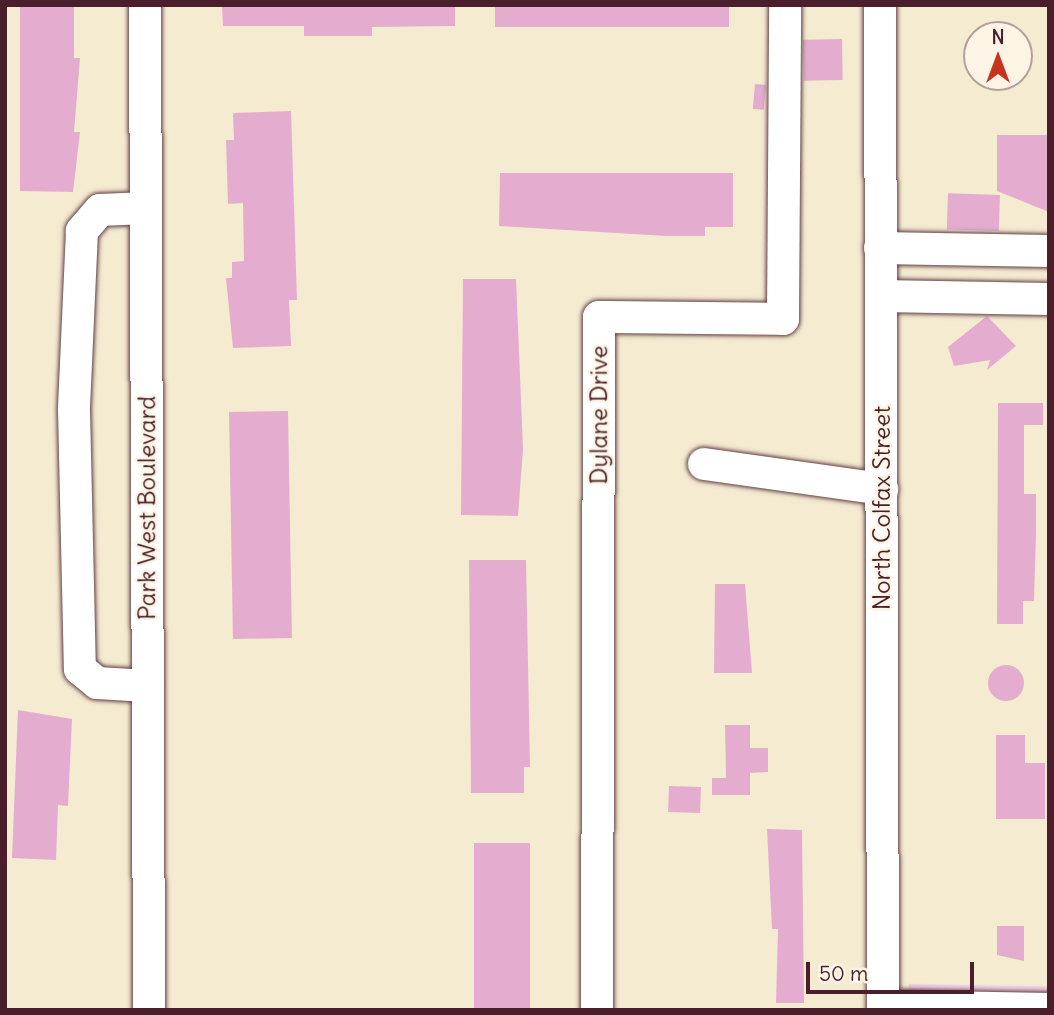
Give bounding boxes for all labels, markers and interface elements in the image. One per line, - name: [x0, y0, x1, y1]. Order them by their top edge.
- north arrow: [963, 21, 1033, 91]
- text: N: [991, 25, 1005, 49]
- street label: Dylane Drive: [585, 345, 613, 485]
- street label: Park West Boulevard: [133, 396, 161, 620]
- street label: North Colfax Street: [868, 406, 896, 610]
- scale bar: [809, 948, 977, 992]
- text: 50 m: [819, 960, 868, 987]

